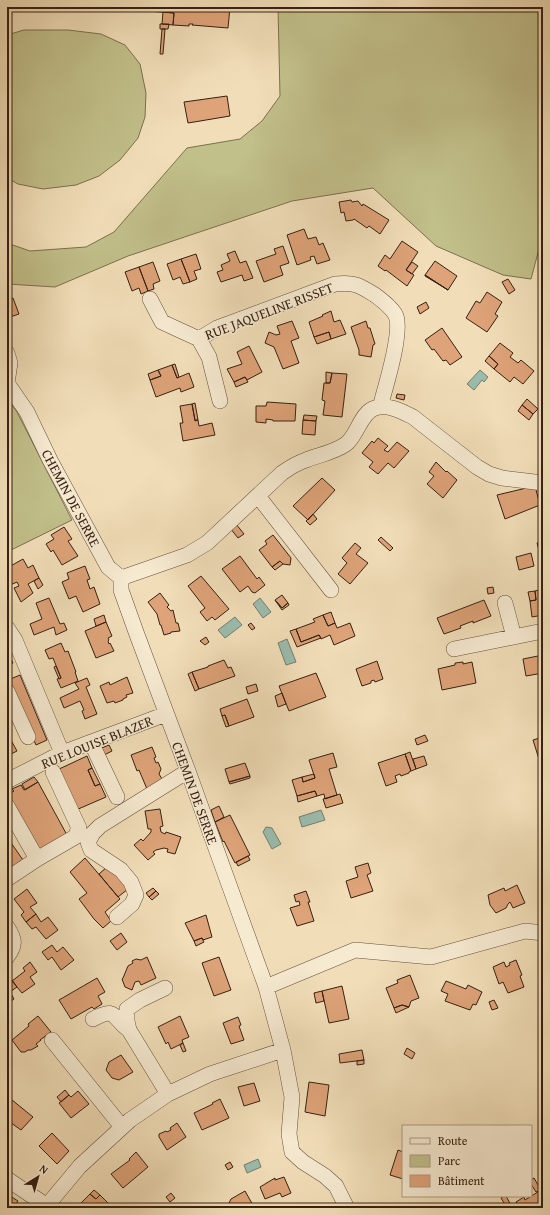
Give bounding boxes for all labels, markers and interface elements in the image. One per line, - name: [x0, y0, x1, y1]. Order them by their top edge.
- street label: RUE JAQUELINE RISSET: [202, 277, 336, 345]
- street label: CHEMIN DE SERRE: [37, 446, 105, 550]
- street label: RUE LOUISE BLAZER: [38, 710, 157, 774]
- street label: CHEMIN DE SERRE: [167, 739, 223, 847]
- legend: [402, 1125, 532, 1197]
- text: Route: [438, 1132, 468, 1149]
- text: Parc: [438, 1152, 461, 1169]
- north arrow: [18, 1157, 58, 1197]
- text: N: [36, 1160, 52, 1178]
- text: Bâtiment: [438, 1172, 485, 1189]

